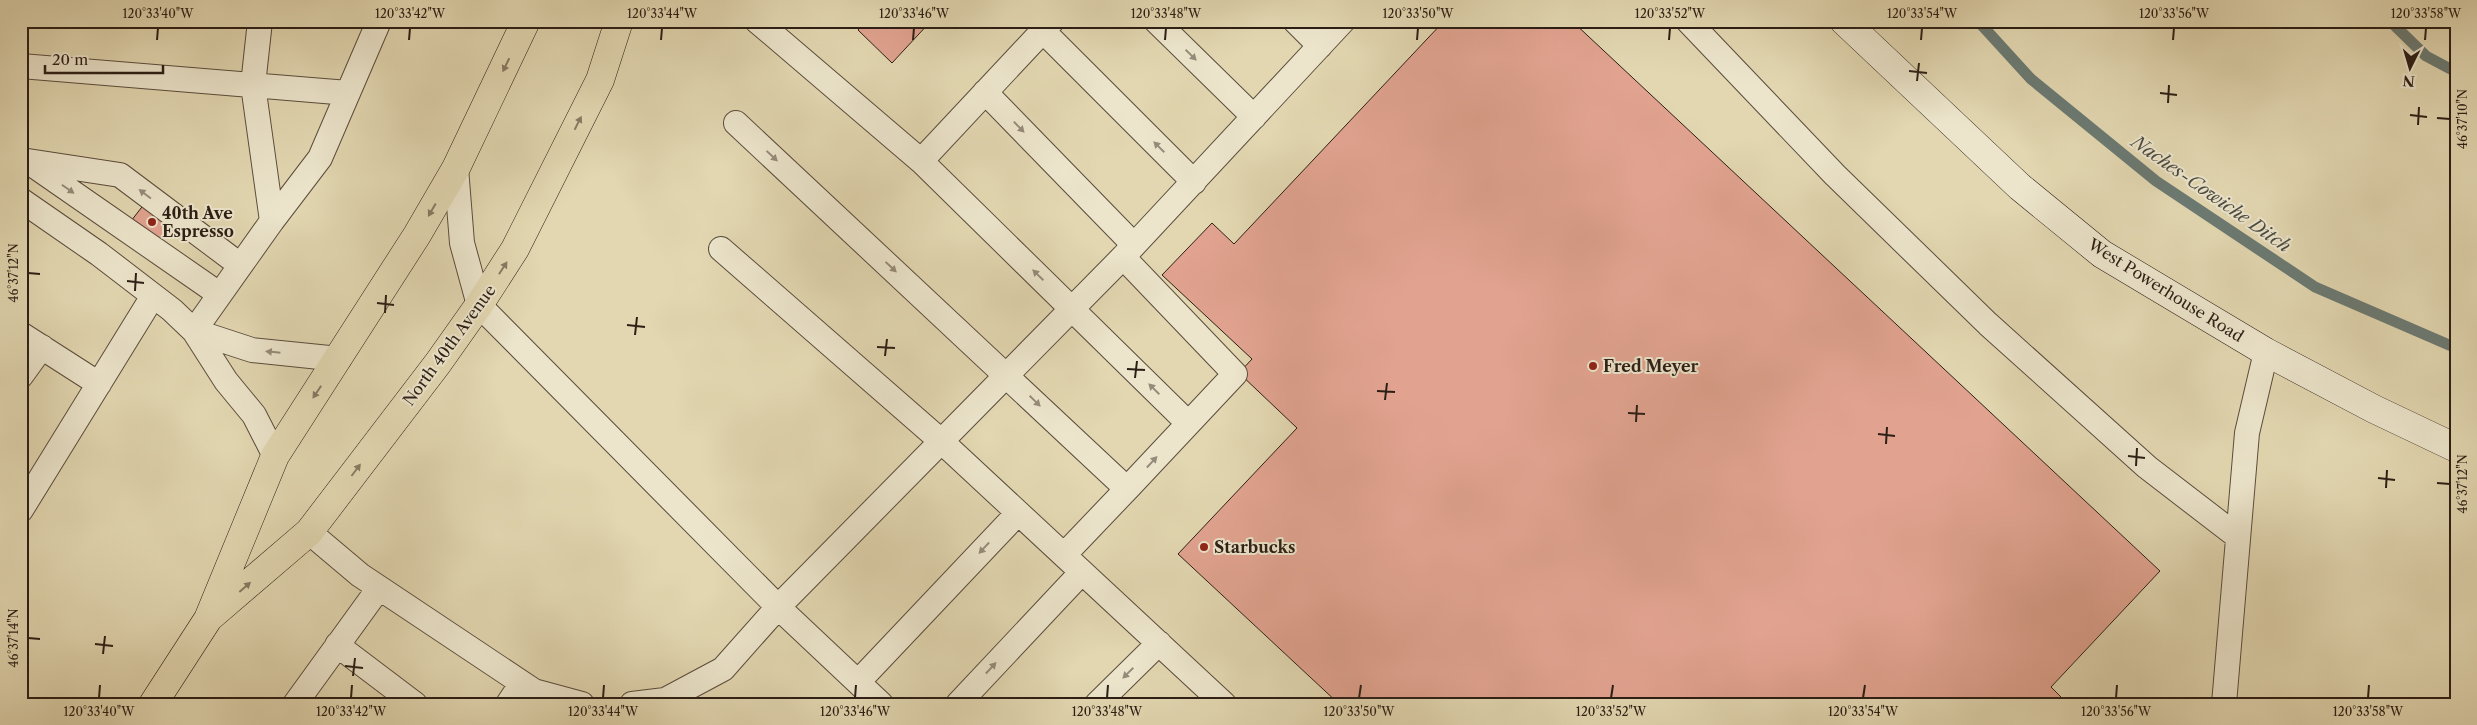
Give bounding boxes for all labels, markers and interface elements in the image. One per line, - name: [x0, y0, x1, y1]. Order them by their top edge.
- text: 120°33'40"W: [123, 6, 194, 21]
- text: 120°33'42"W: [375, 6, 446, 21]
- text: 120°33'44"W: [627, 6, 698, 21]
- text: 120°33'46"W: [879, 6, 950, 21]
- text: 120°33'48"W: [1131, 6, 1202, 21]
- text: 120°33'50"W: [1382, 6, 1454, 21]
- text: 120°33'52"W: [1635, 6, 1706, 21]
- text: 120°33'54"W: [1887, 6, 1958, 21]
- text: 120°33'56"W: [2139, 6, 2210, 21]
- text: 120°33'58"W: [2391, 6, 2462, 21]
- scale bar: [45, 42, 162, 74]
- north arrow: [2384, 42, 2434, 92]
- one-way arrow: [1185, 49, 1197, 61]
- text: 20 m: [52, 50, 88, 69]
- one-way arrow: [501, 58, 510, 73]
- text: N: [2402, 71, 2416, 90]
- text: 46°37'10"N: [2455, 89, 2470, 149]
- one-way arrow: [574, 116, 582, 131]
- one-way arrow: [1013, 121, 1025, 133]
- water label: Naches-Cowiche Ditch: [2126, 130, 2295, 257]
- one-way arrow: [1153, 141, 1165, 153]
- one-way arrow: [765, 150, 777, 162]
- one-way arrow: [61, 184, 75, 194]
- one-way arrow: [138, 189, 152, 199]
- place label: 40th Ave Espresso: [162, 203, 234, 241]
- one-way arrow: [427, 204, 436, 217]
- marker: 40th Ave Espresso: [146, 216, 158, 228]
- street label: West Powerhouse Road: [2084, 233, 2248, 346]
- text: 46°37'12"N: [6, 243, 21, 303]
- one-way arrow: [498, 261, 508, 274]
- one-way arrow: [885, 261, 897, 273]
- one-way arrow: [1032, 269, 1044, 281]
- street label: North 40th Avenue: [398, 281, 500, 409]
- one-way arrow: [265, 348, 281, 356]
- place label: Fred Meyer: [1603, 356, 1698, 376]
- marker: Fred Meyer: [1587, 360, 1599, 372]
- one-way arrow: [1148, 383, 1160, 395]
- one-way arrow: [312, 385, 322, 399]
- one-way arrow: [1029, 395, 1041, 407]
- text: 46°37'12"N: [2455, 454, 2470, 514]
- one-way arrow: [1146, 457, 1158, 469]
- one-way arrow: [351, 463, 361, 477]
- place label: Starbucks: [1214, 537, 1296, 557]
- marker: Starbucks: [1198, 541, 1210, 553]
- one-way arrow: [978, 542, 990, 554]
- one-way arrow: [239, 582, 251, 593]
- text: 46°37'14"N: [6, 608, 21, 668]
- one-way arrow: [985, 663, 997, 675]
- one-way arrow: [1122, 667, 1134, 679]
- text: 120°33'40"W: [64, 704, 135, 719]
- text: 120°33'42"W: [316, 704, 387, 719]
- text: 120°33'44"W: [568, 704, 639, 719]
- text: 120°33'46"W: [820, 704, 891, 719]
- text: 120°33'48"W: [1072, 704, 1143, 719]
- text: 120°33'50"W: [1323, 704, 1395, 719]
- text: 120°33'52"W: [1576, 704, 1647, 719]
- text: 120°33'54"W: [1828, 704, 1899, 719]
- text: 120°33'56"W: [2081, 704, 2152, 719]
- text: 120°33'58"W: [2333, 704, 2404, 719]

